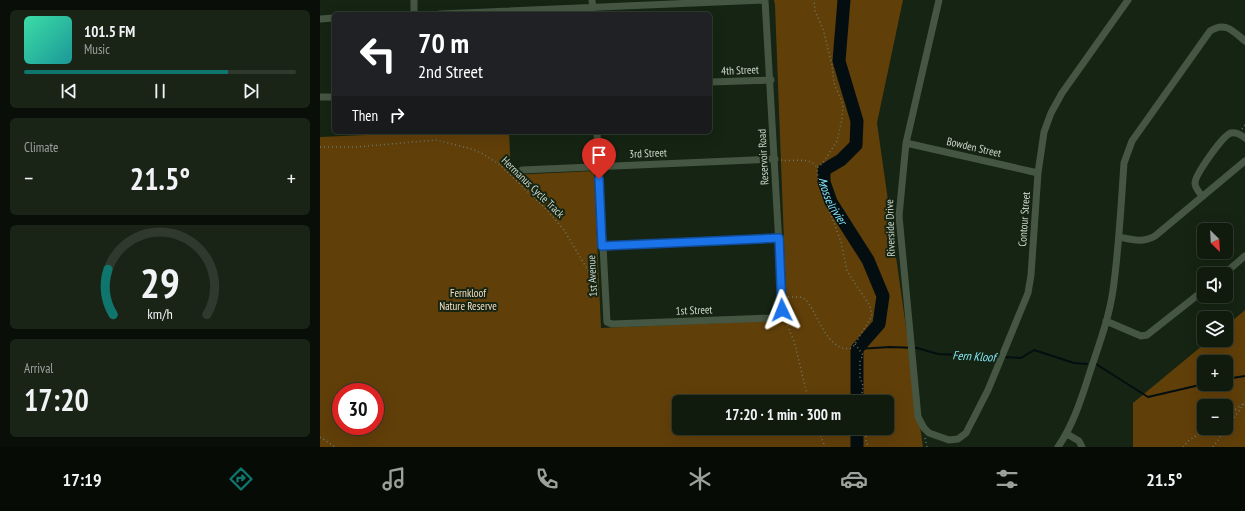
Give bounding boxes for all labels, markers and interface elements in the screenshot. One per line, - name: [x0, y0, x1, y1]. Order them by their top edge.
- text: 101.5 FM: [84, 22, 135, 41]
- text: 70 m: [418, 24, 469, 61]
- icon: left: [352, 28, 404, 80]
- text: Music: [84, 41, 110, 58]
- text: 2nd Street: [418, 60, 483, 83]
- street label: 4th Street: [721, 62, 759, 78]
- icon: previous: [58, 80, 80, 102]
- icon: pause: [149, 80, 171, 102]
- icon: next: [240, 80, 262, 102]
- icon: right: [386, 104, 408, 126]
- text: Then: [352, 106, 378, 125]
- street label: Reservoir Road: [755, 128, 771, 185]
- street label: Bowden Street: [945, 134, 1003, 160]
- pin: [582, 138, 616, 179]
- text: Climate: [24, 139, 58, 156]
- icon: arrive: [588, 144, 610, 166]
- street label: 3rd Street: [629, 145, 667, 161]
- street label: Hermanus Cycle Track: [499, 153, 568, 221]
- text: 21.5°: [130, 159, 190, 198]
- text: −: [24, 164, 33, 192]
- text: +: [287, 164, 296, 192]
- water label: Mosselrivier: [817, 178, 852, 229]
- street label: Contour Street: [1015, 191, 1033, 247]
- street label: Riverside Drive: [882, 199, 898, 257]
- north arrow: [1197, 223, 1233, 259]
- map controls: [1197, 223, 1233, 435]
- street label: 1st Avenue: [584, 254, 600, 297]
- text: 29: [140, 256, 180, 309]
- button: sound: [1197, 267, 1233, 303]
- park label: Fernkloof Nature Reserve: [439, 286, 497, 313]
- position arrow: [761, 289, 803, 331]
- street label: 1st Street: [675, 302, 713, 318]
- text: km/h: [147, 304, 173, 323]
- button: layers: [1197, 311, 1233, 347]
- water label: Fern Kloof: [952, 347, 999, 365]
- button: +: [1197, 355, 1233, 391]
- text: Arrival: [24, 360, 53, 377]
- text: 17:20: [24, 380, 89, 419]
- speed limit sign: 30: [332, 383, 384, 435]
- button: −: [1197, 399, 1233, 435]
- text: 17:20 · 1 min · 300 m: [725, 405, 841, 424]
- icon: directions: [227, 465, 255, 493]
- icon: music: [380, 465, 408, 493]
- icon: phone: [533, 465, 561, 493]
- icon: climate: [686, 465, 714, 493]
- icon: car: [840, 465, 868, 493]
- icon: filters: [993, 465, 1021, 493]
- text: 17:19: [63, 468, 102, 491]
- text: 21.5°: [1146, 468, 1182, 491]

